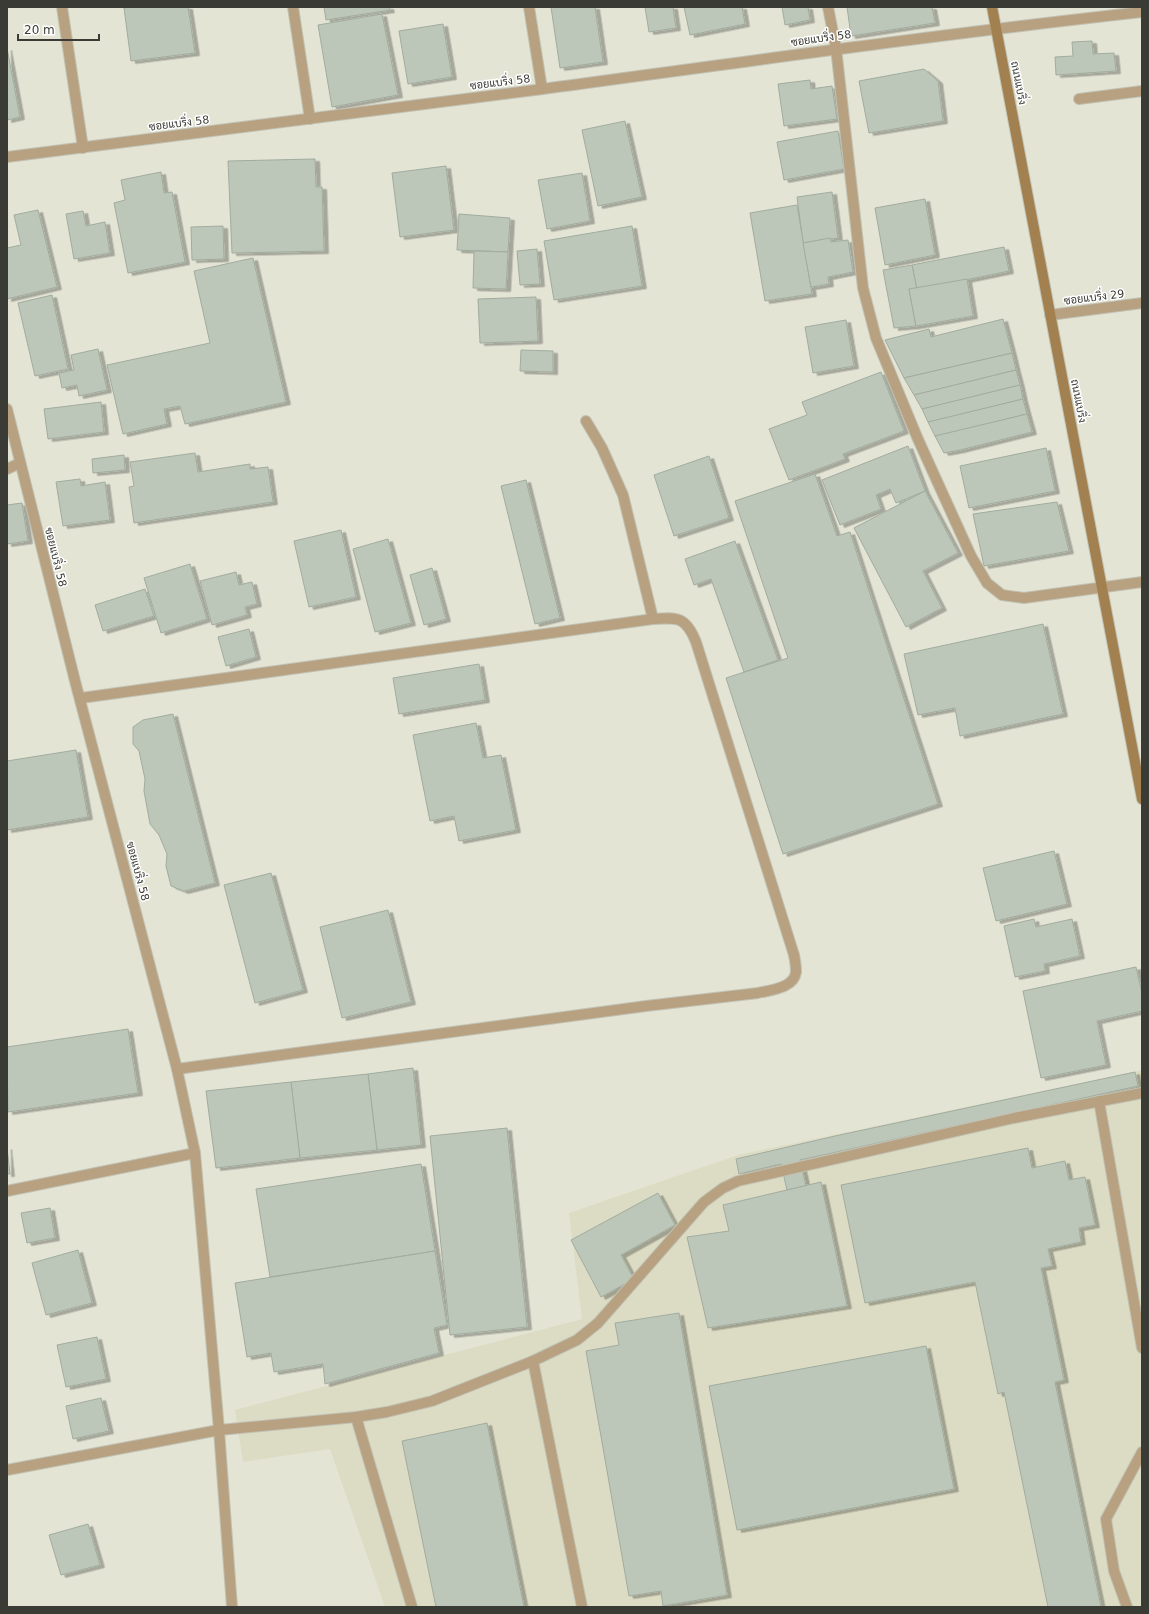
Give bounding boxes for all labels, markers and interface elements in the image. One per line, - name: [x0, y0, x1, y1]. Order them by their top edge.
- scale bar: [18, 16, 99, 42]
- text: 20 m: [24, 23, 55, 37]
- street label: ซอยแบริ่ง 58: [789, 23, 852, 49]
- street label: ถนนแบริ่ง: [1008, 59, 1034, 106]
- street label: ซอยแบริ่ง 58: [469, 68, 531, 93]
- street label: ซอยแบริ่ง 58: [148, 109, 210, 134]
- street label: ซอยแบริ่ง 29: [1063, 283, 1125, 308]
- street label: ถนนแบริ่ง: [1068, 377, 1094, 424]
- street label: ซอยแบริ่ง 58: [42, 525, 74, 588]
- street label: ซอยแบริ่ง 58: [123, 839, 156, 902]

